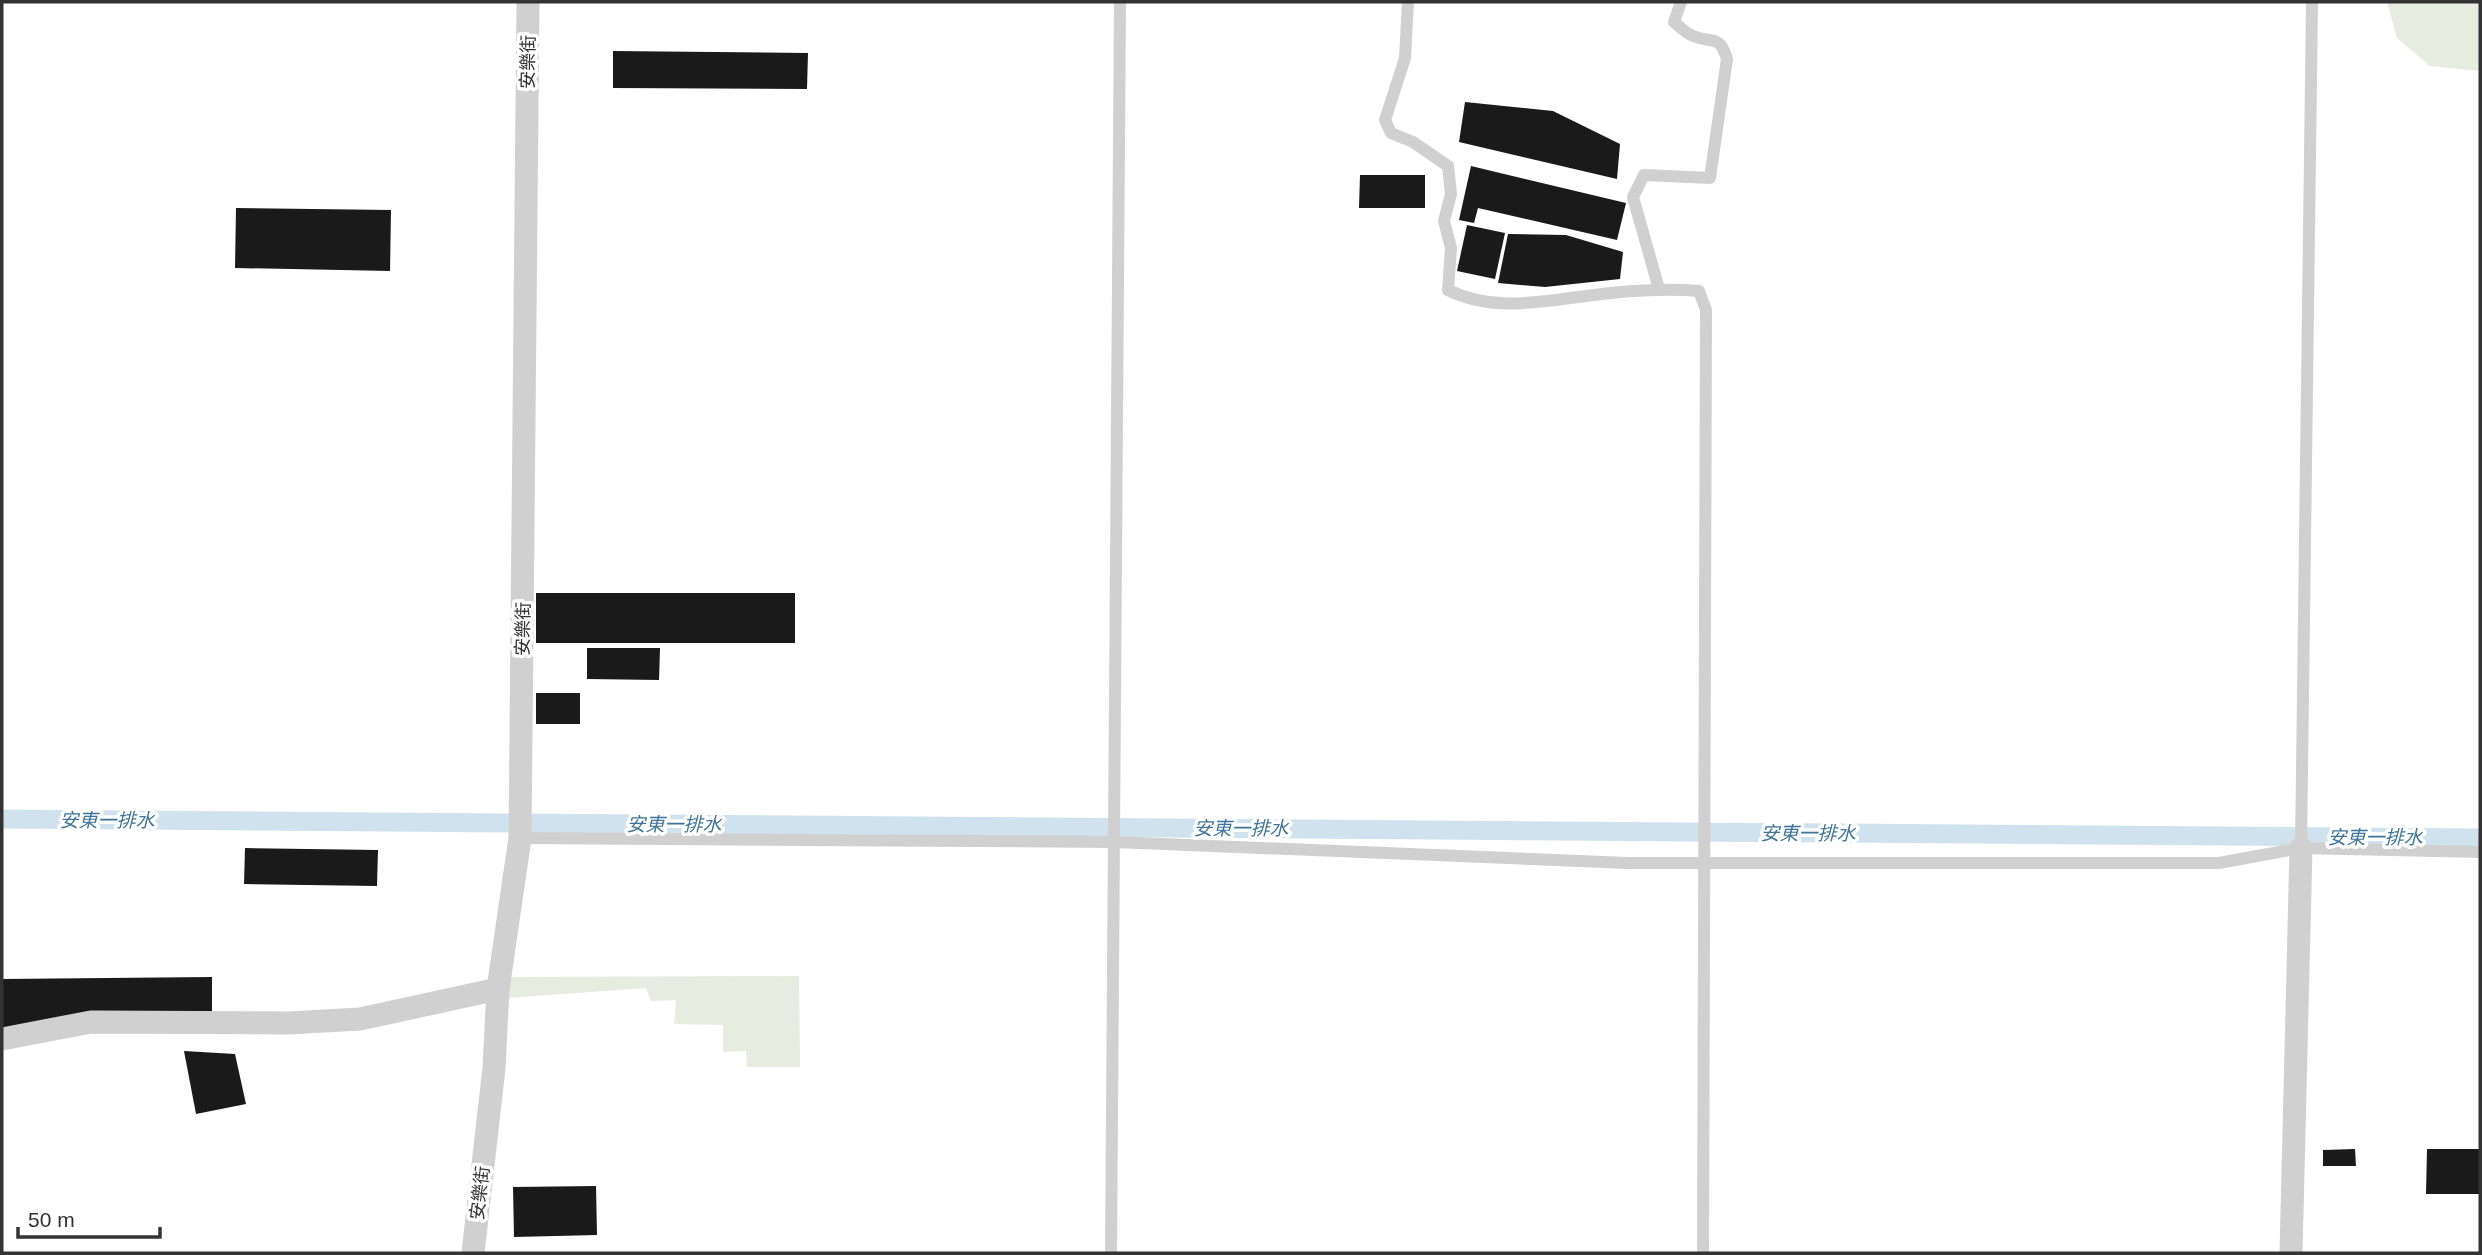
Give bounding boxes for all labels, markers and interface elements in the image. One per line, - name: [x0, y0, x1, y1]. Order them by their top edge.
- street label: 安樂街: [518, 35, 538, 89]
- street label: 安樂街: [513, 602, 533, 656]
- water label: 安東一排水: [59, 810, 155, 831]
- water label: 安東一排水: [626, 814, 722, 835]
- water label: 安東一排水: [1193, 818, 1289, 839]
- water label: 安東一排水: [1760, 823, 1856, 844]
- water label: 安東一排水: [2327, 827, 2423, 848]
- street label: 安樂街: [467, 1165, 493, 1221]
- scale bar: [18, 1196, 159, 1240]
- text: 50 m: [28, 1208, 75, 1231]

